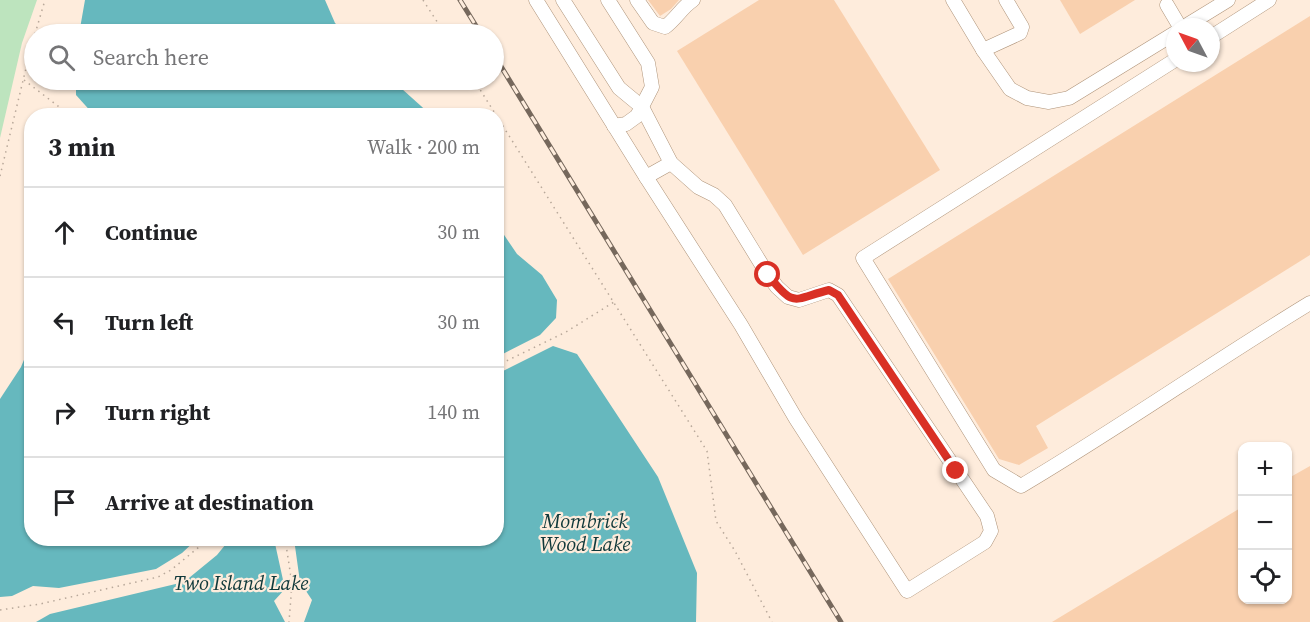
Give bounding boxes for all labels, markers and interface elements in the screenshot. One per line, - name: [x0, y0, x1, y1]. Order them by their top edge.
- north arrow: [1166, 18, 1220, 72]
- search box: [24, 24, 504, 90]
- icon: search: [45, 41, 78, 74]
- text: Search here: [93, 42, 209, 72]
- text: 3 min: [48, 129, 115, 165]
- text: Walk · 200 m: [367, 133, 480, 161]
- icon: ahead: [48, 216, 81, 249]
- text: Continue: [105, 217, 198, 247]
- text: 30 m: [437, 218, 480, 246]
- route start: [754, 261, 780, 287]
- icon: left: [48, 306, 81, 339]
- text: Turn left: [105, 307, 193, 337]
- text: 30 m: [437, 308, 480, 336]
- icon: right: [48, 396, 81, 429]
- text: Turn right: [105, 397, 210, 427]
- text: 140 m: [427, 398, 480, 426]
- map controls: [1238, 442, 1292, 604]
- button: +: [1238, 442, 1292, 496]
- route end: [942, 457, 968, 483]
- icon: arrive: [48, 486, 81, 519]
- text: Arrive at destination: [105, 487, 314, 517]
- button: −: [1238, 496, 1292, 550]
- water label: Mombrick Wood Lake: [540, 507, 630, 558]
- button: locate: [1238, 550, 1292, 604]
- water label: Two Island Lake: [174, 569, 308, 597]

